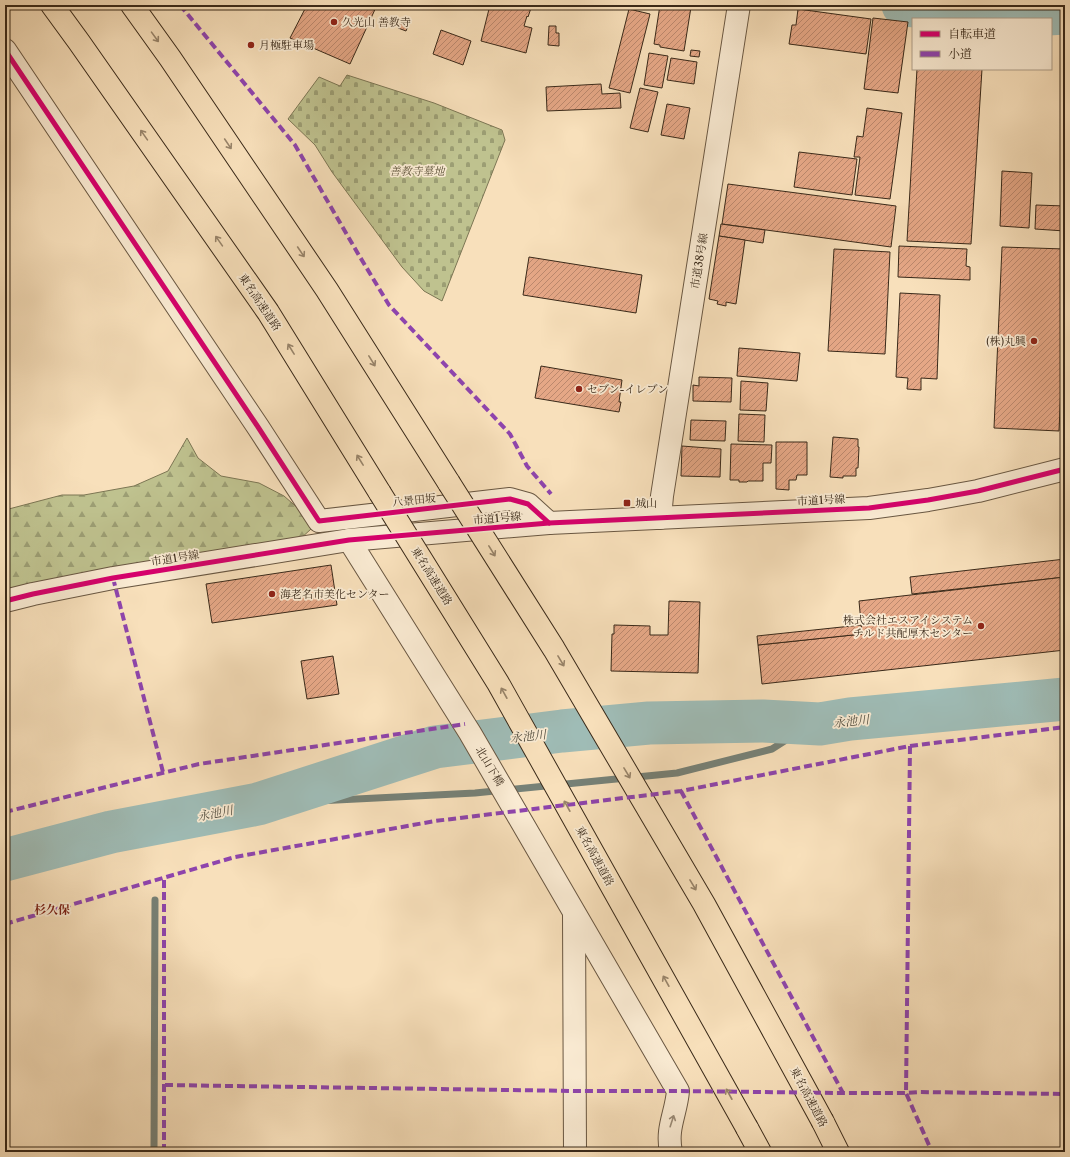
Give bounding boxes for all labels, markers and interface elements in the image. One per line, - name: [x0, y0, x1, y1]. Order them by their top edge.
- place label: 久光山 善教寺: [342, 15, 411, 29]
- marker: 久光山 善教寺: [329, 17, 339, 27]
- legend: [912, 18, 1052, 70]
- text: 自転車道: [948, 26, 996, 41]
- one-way arrow: [151, 31, 159, 42]
- place label: 月極駐車場: [259, 38, 314, 52]
- marker: 月極駐車場: [246, 40, 256, 50]
- text: 小道: [948, 46, 972, 61]
- one-way arrow: [140, 130, 148, 141]
- one-way arrow: [224, 138, 232, 149]
- park label: 善教寺墓地: [390, 164, 445, 178]
- street label: 市道38号線: [688, 232, 710, 290]
- one-way arrow: [215, 236, 223, 247]
- one-way arrow: [297, 246, 305, 257]
- street label: 東名高速道路: [236, 271, 284, 333]
- place label: (株)丸興: [986, 334, 1026, 348]
- marker: (株)丸興: [1029, 336, 1039, 346]
- one-way arrow: [287, 344, 295, 355]
- one-way arrow: [368, 355, 376, 366]
- place label: セブン-イレブン: [587, 382, 668, 396]
- marker: セブン-イレブン: [574, 384, 584, 394]
- one-way arrow: [355, 454, 363, 466]
- street label: 八景田坂: [391, 491, 437, 509]
- street label: 市道1号線: [796, 492, 846, 508]
- place label: 城山: [635, 496, 657, 510]
- marker: 城山: [622, 498, 632, 508]
- street label: 市道1号線: [472, 509, 522, 527]
- street label: 東名高速道路: [409, 544, 455, 608]
- one-way arrow: [489, 545, 497, 557]
- street label: 市道1号線: [150, 547, 200, 569]
- place label: 海老名市美化センター: [280, 587, 390, 601]
- marker: 海老名市美化センター: [267, 589, 277, 599]
- place label: 株式会社エスアイシステム チルド共配厚木センター: [843, 613, 973, 640]
- marker: 株式会社エスアイシステム チルド共配厚木センター: [976, 621, 986, 631]
- one-way arrow: [558, 655, 566, 667]
- one-way arrow: [499, 687, 507, 699]
- water label: 永池川: [832, 711, 872, 730]
- water label: 永池川: [509, 726, 549, 745]
- street label: 北山下橋: [473, 744, 507, 788]
- one-way arrow: [624, 767, 632, 779]
- one-way arrow: [563, 800, 571, 812]
- water label: 永池川: [196, 802, 236, 824]
- street label: 東名高速道路: [573, 824, 617, 888]
- one-way arrow: [690, 879, 698, 891]
- district label: 杉久保: [34, 902, 70, 917]
- one-way arrow: [661, 975, 669, 987]
- street label: 東名高速道路: [787, 1065, 831, 1129]
- one-way arrow: [724, 1088, 732, 1100]
- one-way arrow: [668, 1116, 676, 1128]

